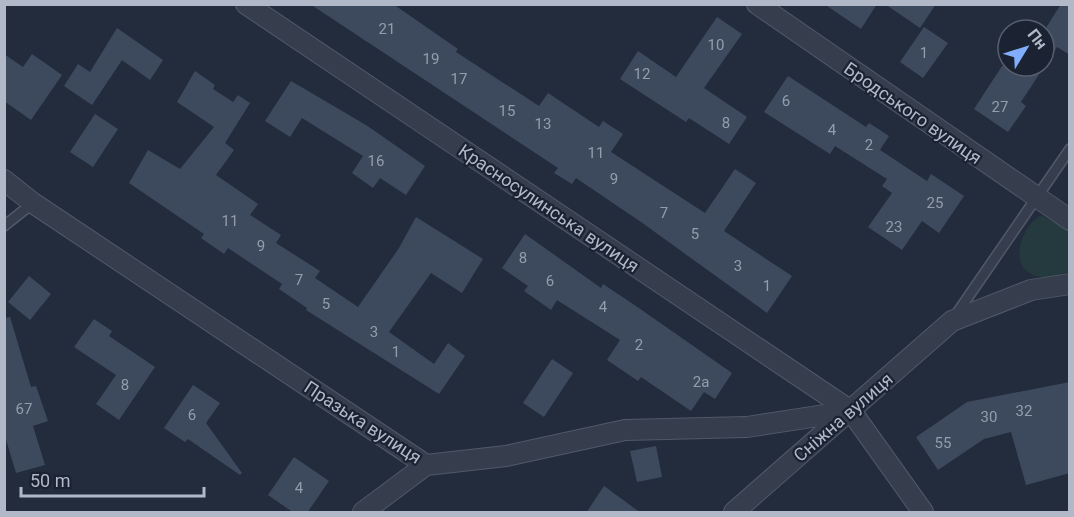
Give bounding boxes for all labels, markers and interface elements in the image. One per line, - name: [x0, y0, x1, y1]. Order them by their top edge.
- north arrow: [996, 18, 1056, 78]
- house number: 21: [379, 20, 395, 38]
- text: Пн: [1024, 25, 1051, 53]
- house number: 10: [708, 36, 724, 54]
- house number: 1: [920, 44, 928, 62]
- house number: 19: [423, 50, 439, 68]
- street label: Бродського вулиця: [840, 58, 986, 168]
- house number: 12: [634, 65, 650, 83]
- house number: 17: [451, 70, 467, 88]
- house number: 6: [782, 92, 790, 110]
- house number: 27: [992, 98, 1008, 116]
- house number: 15: [499, 102, 515, 120]
- house number: 8: [722, 114, 730, 132]
- house number: 13: [535, 115, 551, 133]
- house number: 4: [828, 121, 837, 139]
- house number: 2: [865, 136, 873, 154]
- street label: Красносулинська вулиця: [455, 140, 643, 276]
- house number: 11: [588, 144, 604, 162]
- house number: 16: [368, 152, 384, 170]
- house number: 9: [610, 170, 618, 188]
- house number: 25: [927, 194, 943, 212]
- house number: 7: [660, 204, 668, 222]
- house number: 11: [222, 212, 238, 230]
- house number: 23: [886, 218, 902, 236]
- house number: 5: [691, 225, 699, 243]
- house number: 9: [257, 237, 265, 255]
- house number: 8: [519, 249, 527, 267]
- house number: 3: [734, 257, 742, 275]
- house number: 7: [295, 271, 303, 289]
- house number: 6: [546, 272, 554, 290]
- house number: 1: [763, 277, 771, 295]
- house number: 5: [322, 295, 330, 313]
- house number: 4: [599, 298, 608, 316]
- house number: 3: [370, 323, 378, 341]
- house number: 2: [635, 336, 643, 354]
- house number: 1: [392, 343, 400, 361]
- street label: Сніжна вулиця: [789, 368, 897, 466]
- house number: 2а: [693, 373, 709, 391]
- house number: 8: [121, 376, 129, 394]
- street label: Празька вулиця: [300, 376, 426, 468]
- house number: 67: [16, 400, 32, 418]
- house number: 32: [1016, 402, 1032, 420]
- house number: 6: [188, 406, 196, 424]
- house number: 30: [981, 408, 997, 426]
- house number: 55: [935, 434, 951, 452]
- scale bar: [21, 460, 204, 498]
- text: 50 m: [30, 470, 70, 491]
- house number: 4: [295, 479, 304, 497]

